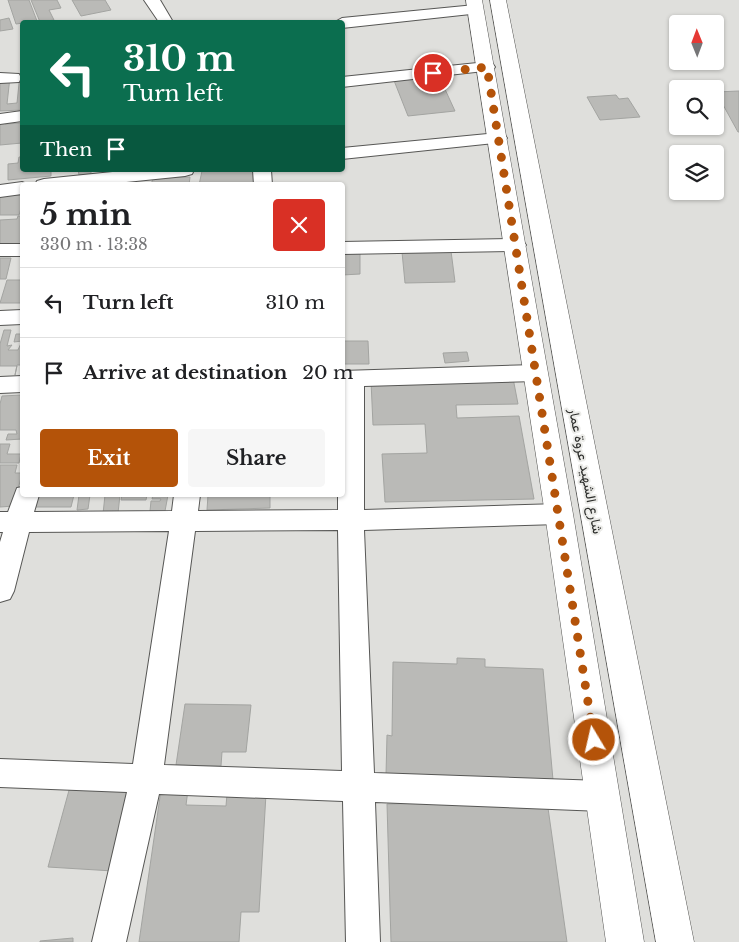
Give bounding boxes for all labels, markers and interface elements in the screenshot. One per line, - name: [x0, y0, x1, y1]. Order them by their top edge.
- north arrow: [669, 15, 724, 70]
- map controls: [669, 15, 724, 200]
- text: 310 m: [123, 37, 235, 80]
- icon: left: [40, 40, 105, 105]
- pin: [412, 52, 454, 94]
- icon: arrive: [419, 59, 447, 87]
- text: Turn left: [123, 80, 223, 107]
- button: search: [669, 80, 724, 135]
- icon: arrive: [102, 135, 130, 163]
- text: Then: [40, 138, 92, 161]
- button: layers: [669, 145, 724, 200]
- text: 5 min: [40, 196, 132, 233]
- button: close: [273, 199, 325, 251]
- text: 330 m · 13:38: [40, 234, 148, 254]
- icon: left: [40, 289, 68, 317]
- text: Turn left: [83, 291, 174, 314]
- text: 310 m: [265, 291, 325, 314]
- icon: arrive: [40, 359, 68, 387]
- text: Arrive at destination: [83, 361, 287, 384]
- text: 20 m: [302, 361, 353, 384]
- street label: شارع الشهيد عروة عمار: [563, 406, 607, 536]
- button: Exit: [40, 429, 178, 487]
- button: Share: [188, 429, 325, 487]
- position arrow: [567, 713, 619, 765]

